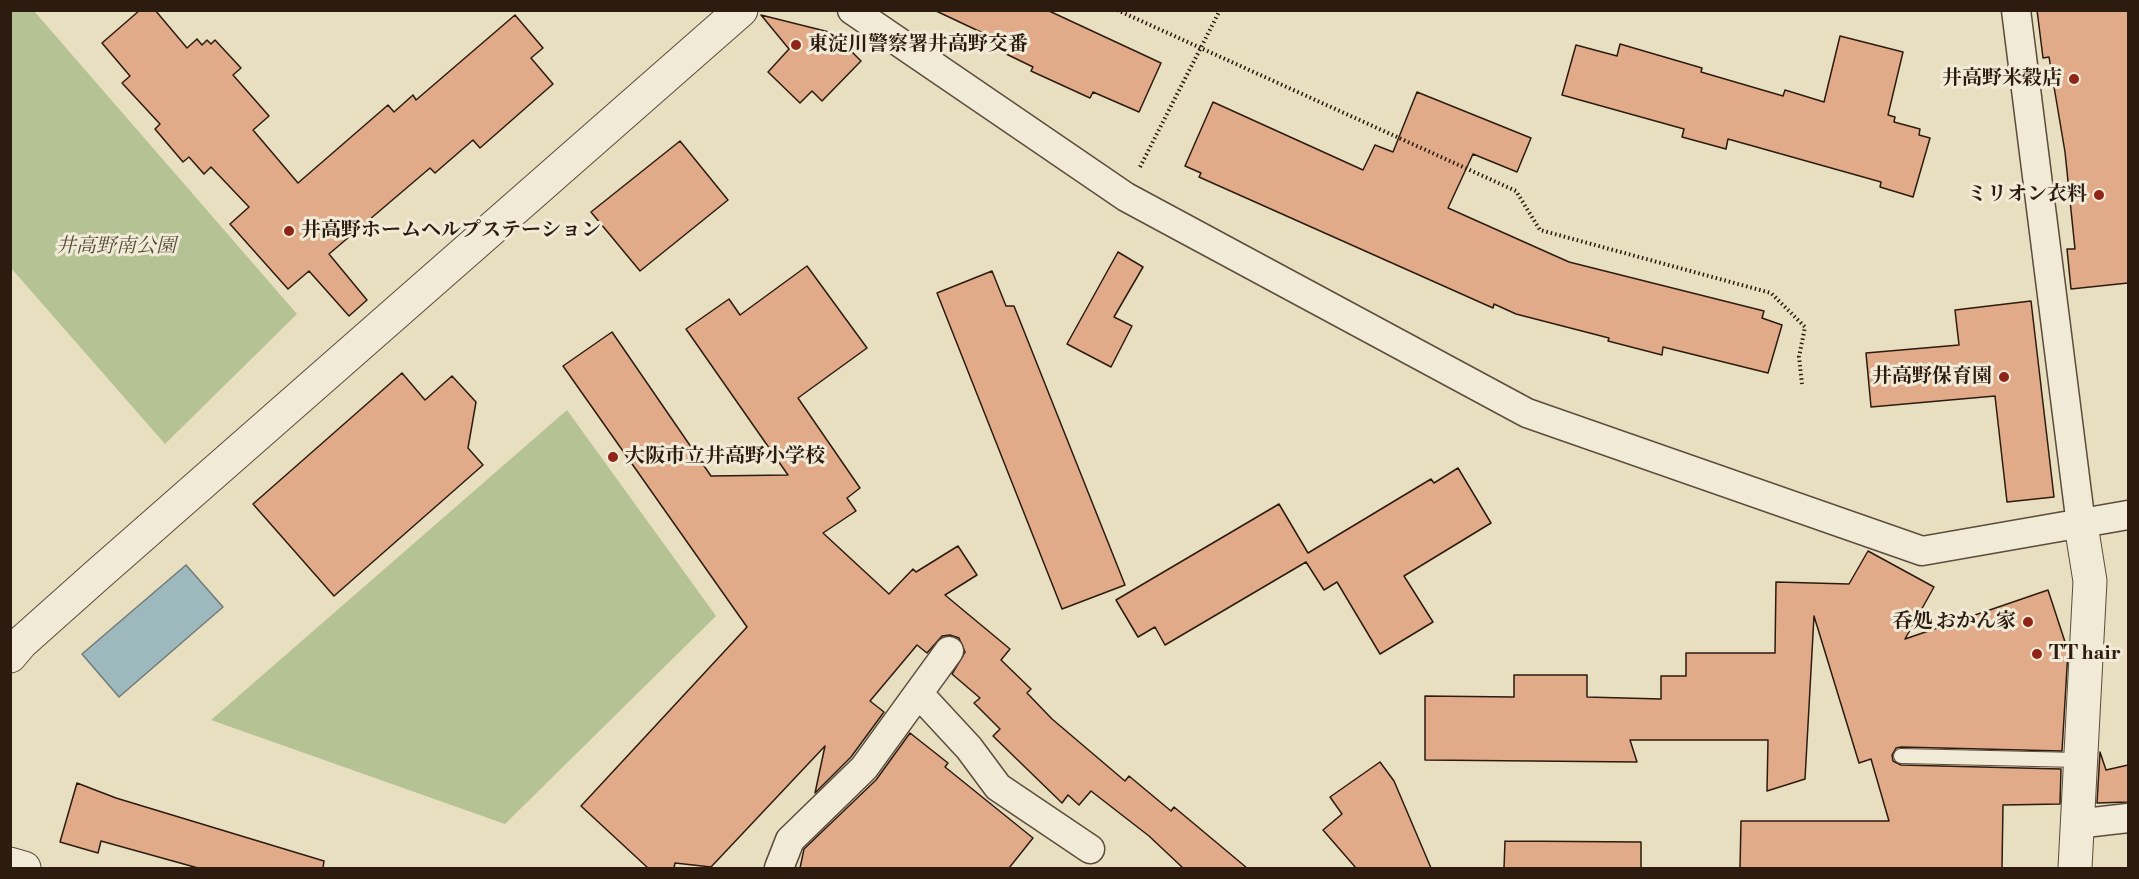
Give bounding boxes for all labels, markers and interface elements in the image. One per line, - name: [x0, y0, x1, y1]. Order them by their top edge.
- place label: 東淀川警察署井高野交番: [808, 33, 1028, 57]
- marker: 東淀川警察署井高野交番: [789, 38, 803, 52]
- place label: 井高野米穀店: [1942, 67, 2062, 91]
- marker: 井高野米穀店: [2067, 72, 2081, 86]
- place label: ミリオン衣料: [1967, 183, 2087, 207]
- marker: ミリオン衣料: [2092, 188, 2106, 202]
- place label: 井高野ホームヘルプステーション: [301, 219, 601, 243]
- marker: 井高野ホームヘルプステーション: [282, 224, 296, 238]
- park label: 井高野南公園: [56, 235, 176, 259]
- place label: 井高野保育園: [1872, 365, 1992, 389]
- marker: 井高野保育園: [1997, 370, 2011, 384]
- place label: 大阪市立井高野小学校: [625, 445, 825, 469]
- marker: 大阪市立井高野小学校: [606, 450, 620, 464]
- place label: 呑処 おかん家: [1893, 610, 2016, 634]
- marker: 呑処 おかん家: [2021, 615, 2035, 629]
- place label: TT hair: [2049, 642, 2121, 666]
- marker: TT hair: [2030, 647, 2044, 661]

